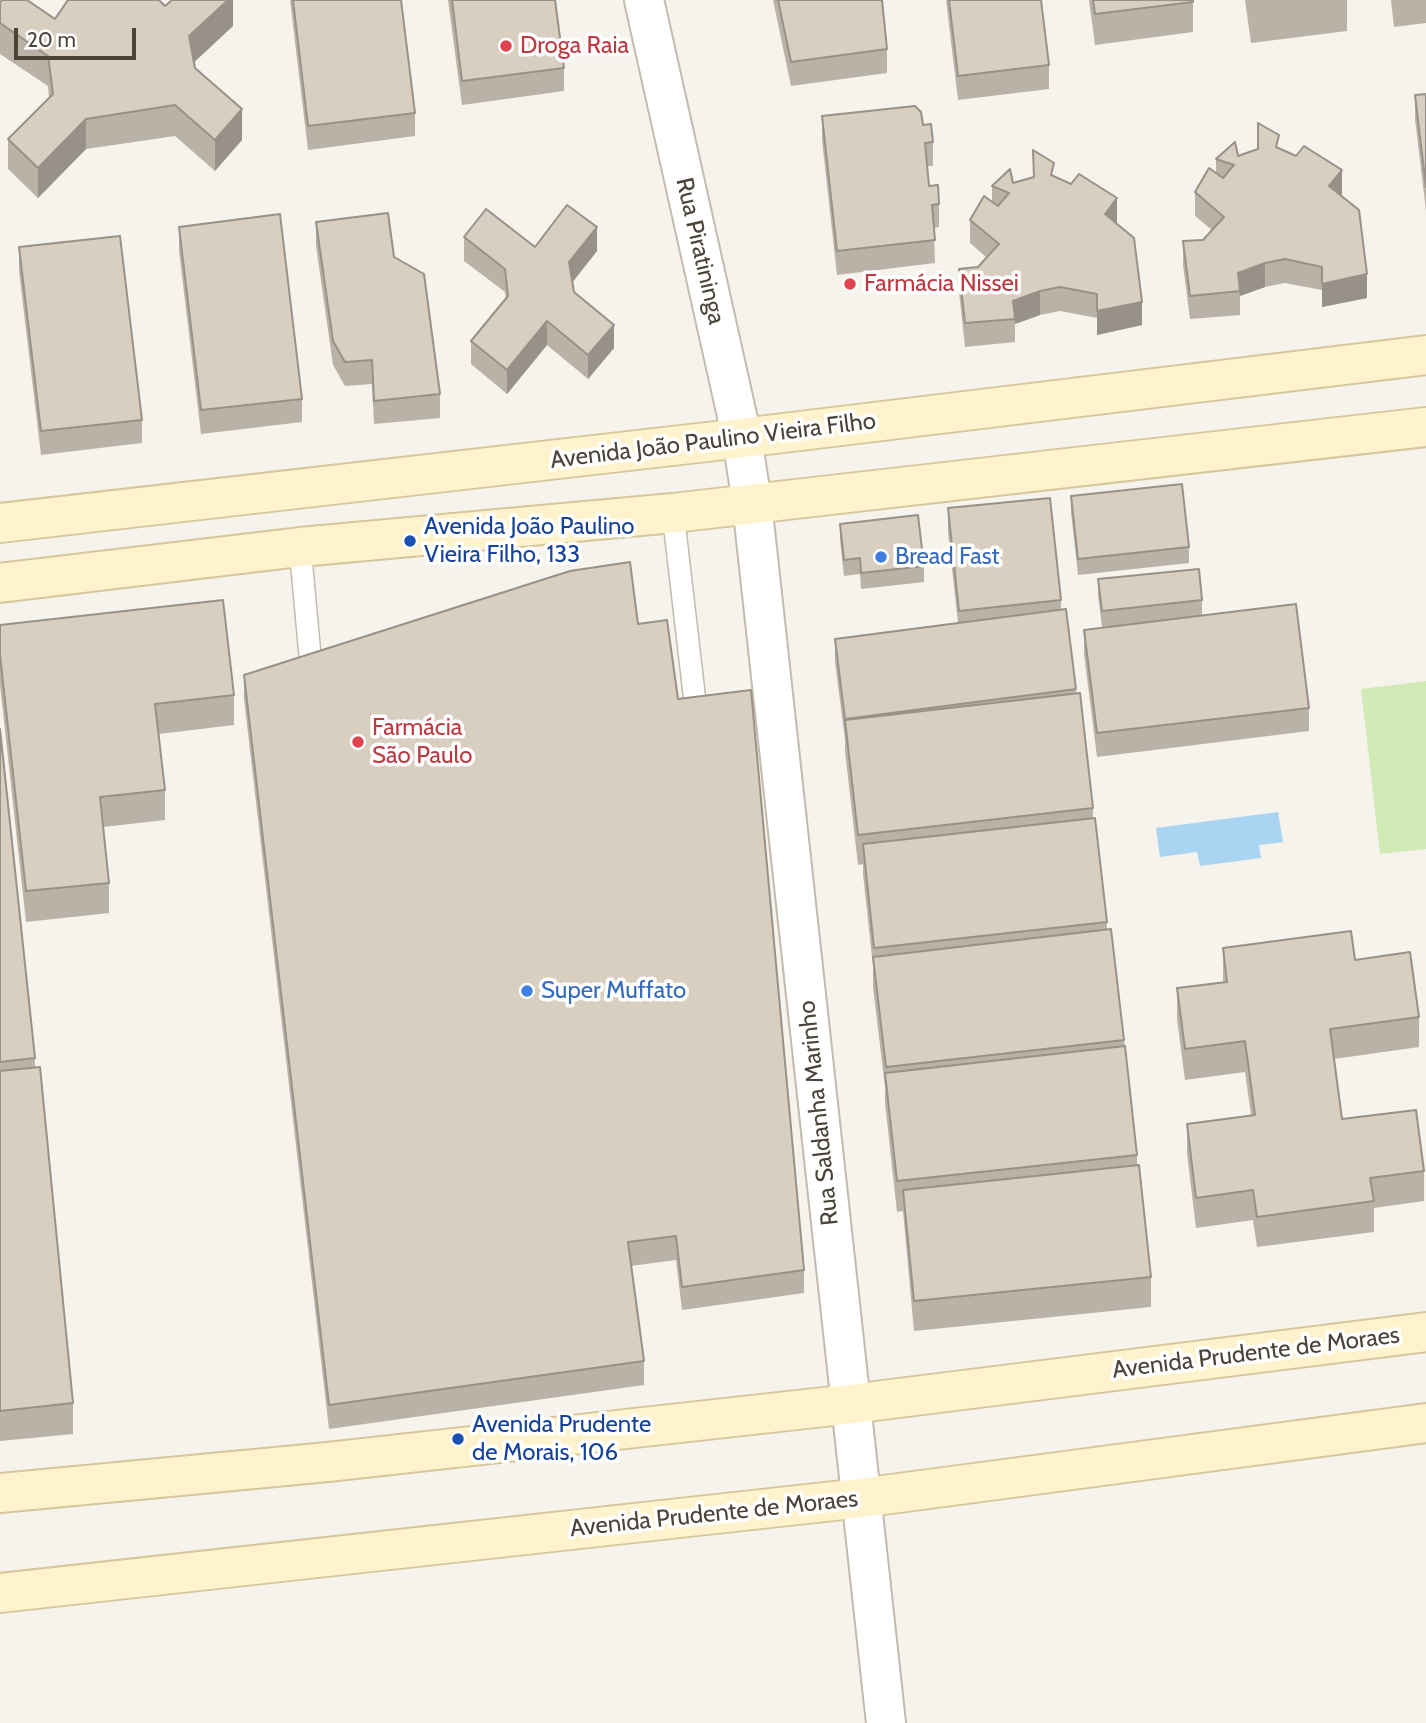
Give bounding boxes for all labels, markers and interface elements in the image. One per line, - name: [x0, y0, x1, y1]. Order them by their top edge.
- scale bar: [18, 14, 140, 58]
- text: 20 m: [27, 27, 76, 52]
- place label: Droga Raia: [520, 32, 629, 60]
- marker: Droga Raia: [498, 38, 514, 54]
- street label: Rua Piratininga: [669, 175, 731, 327]
- place label: Farmácia Nissei: [864, 270, 1019, 298]
- marker: Farmácia Nissei: [842, 276, 858, 292]
- street label: Avenida João Paulino Vieira Filho: [549, 407, 877, 475]
- place label: Avenida João Paulino Vieira Filho, 133: [424, 513, 635, 569]
- marker: Avenida João Paulino Vieira Filho, 133: [402, 533, 418, 549]
- place label: Bread Fast: [895, 543, 1000, 571]
- marker: Bread Fast: [873, 549, 889, 565]
- place label: Farmácia São Paulo: [372, 714, 472, 770]
- marker: Farmácia São Paulo: [350, 734, 366, 750]
- place label: Super Muffato: [541, 977, 686, 1005]
- marker: Super Muffato: [519, 983, 535, 999]
- street label: Rua Saldanha Marinho: [793, 999, 845, 1227]
- street label: Avenida Prudente de Moraes: [1111, 1321, 1401, 1385]
- place label: Avenida Prudente de Morais, 106: [472, 1411, 651, 1467]
- marker: Avenida Prudente de Morais, 106: [450, 1431, 466, 1447]
- street label: Avenida Prudente de Moraes: [569, 1485, 859, 1543]

